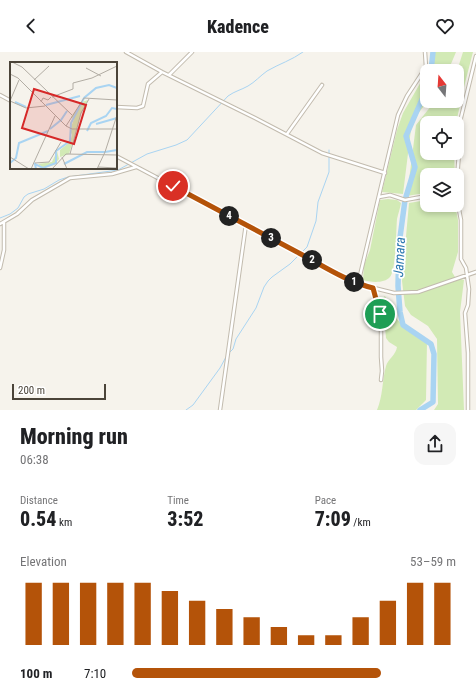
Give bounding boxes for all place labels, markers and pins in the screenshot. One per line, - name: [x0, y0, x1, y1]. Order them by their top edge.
- pin: [156, 169, 190, 203]
- pin: 4: [219, 206, 239, 226]
- pin: 3: [261, 228, 281, 248]
- pin: 2: [302, 250, 322, 270]
- pin: 1: [344, 272, 364, 292]
- pin: [363, 297, 397, 331]

